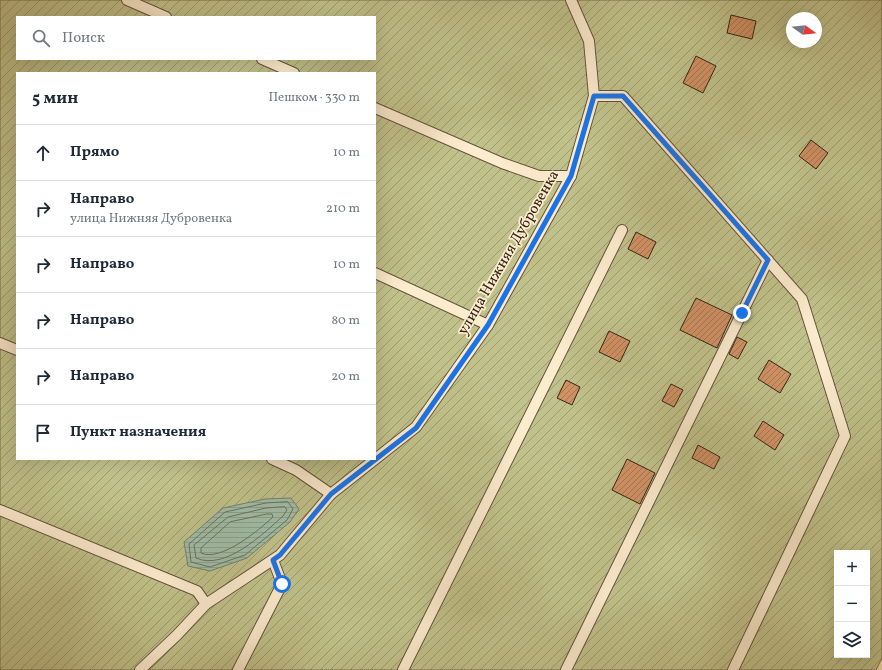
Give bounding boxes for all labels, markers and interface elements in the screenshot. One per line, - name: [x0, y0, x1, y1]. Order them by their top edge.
- north arrow: [786, 12, 822, 48]
- search box: [16, 16, 376, 60]
- icon: search: [30, 27, 52, 49]
- text: Поиск: [62, 28, 105, 49]
- text: 5 мин: [32, 87, 78, 110]
- text: Пешком · 330 m: [268, 89, 360, 107]
- icon: ahead: [32, 142, 54, 164]
- text: Прямо: [70, 142, 119, 163]
- text: 10 m: [333, 144, 360, 162]
- street label: улица Нижняя Дубровенка: [453, 167, 565, 339]
- text: Направо: [70, 189, 134, 210]
- icon: right: [32, 198, 54, 220]
- text: 210 m: [326, 200, 360, 218]
- text: улица Нижняя Дубровенка: [70, 210, 232, 228]
- icon: right: [32, 254, 54, 276]
- text: Направо: [70, 254, 134, 275]
- text: 10 m: [333, 256, 360, 274]
- route end: [733, 304, 751, 322]
- icon: right: [32, 310, 54, 332]
- text: Направо: [70, 310, 134, 331]
- text: 80 m: [331, 312, 360, 330]
- icon: right: [32, 366, 54, 388]
- text: Направо: [70, 366, 134, 387]
- text: 20 m: [331, 368, 360, 386]
- icon: arrive: [32, 422, 54, 444]
- text: Пункт назначения: [70, 422, 206, 443]
- map controls: [834, 550, 870, 658]
- button: +: [834, 550, 870, 586]
- route start: [273, 575, 291, 593]
- button: −: [834, 586, 870, 622]
- button: layers: [834, 622, 870, 658]

